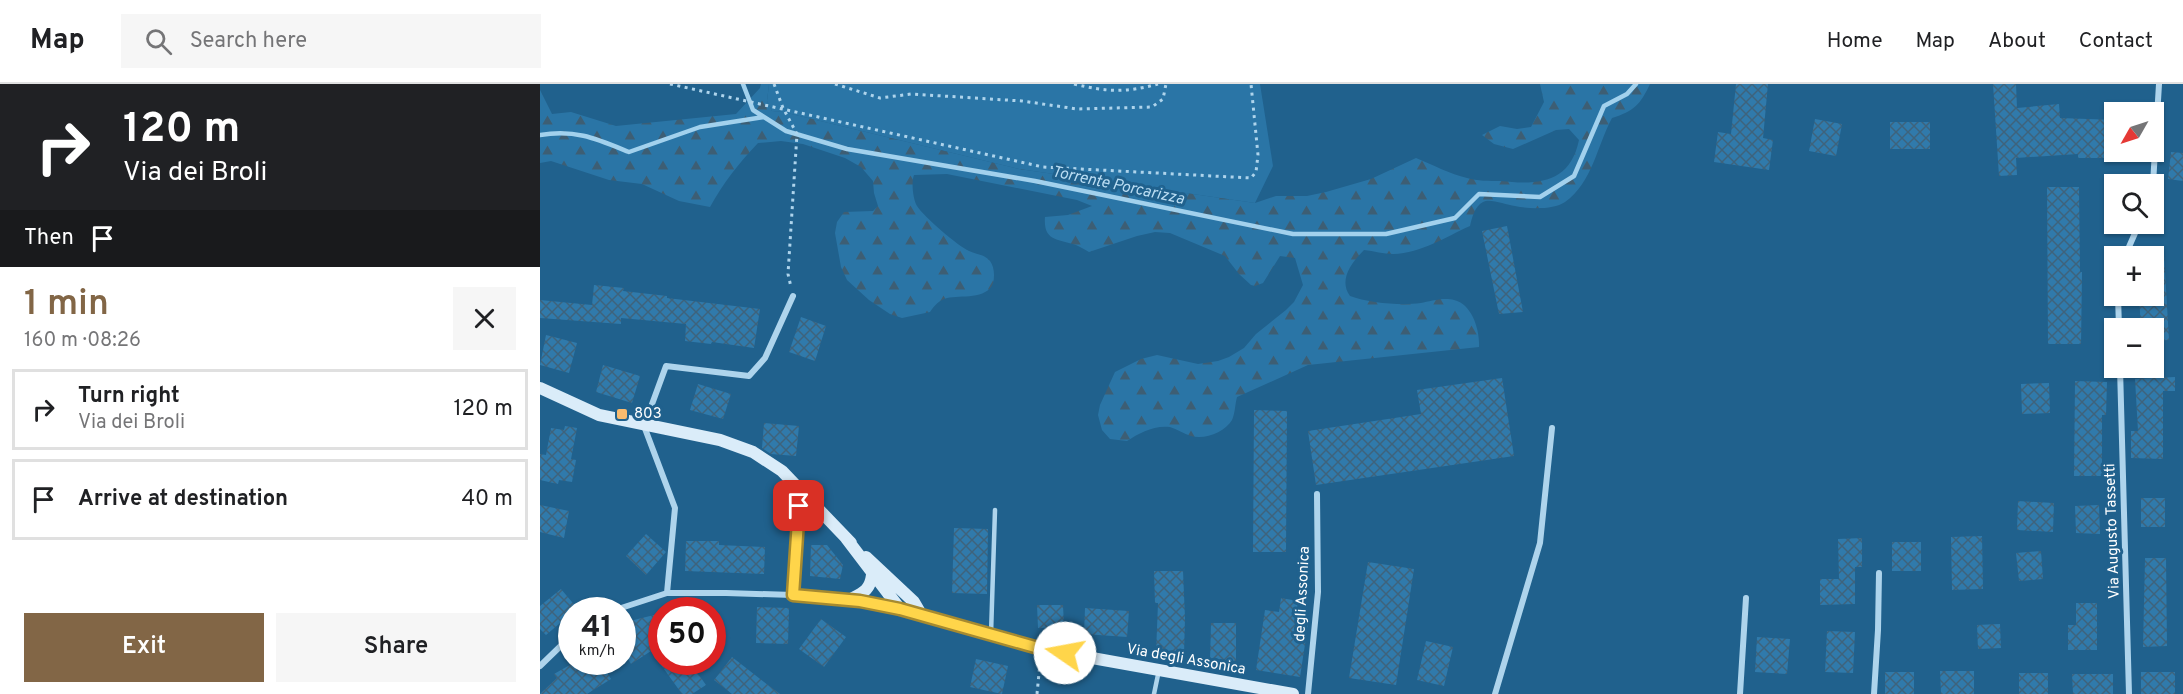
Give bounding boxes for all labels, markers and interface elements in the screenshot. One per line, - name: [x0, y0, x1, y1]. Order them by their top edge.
- search box: [121, 14, 541, 68]
- text: Map: [30, 23, 85, 59]
- icon: search: [142, 25, 175, 58]
- text: Search here: [190, 28, 307, 55]
- text: Home: [1827, 28, 1883, 55]
- text: Map: [1916, 28, 1955, 55]
- text: About: [1988, 28, 2046, 55]
- text: Contact: [2079, 28, 2153, 55]
- north arrow: [2104, 102, 2164, 162]
- map controls: [2104, 102, 2164, 378]
- text: 120 m: [123, 104, 240, 157]
- icon: right: [24, 108, 102, 186]
- text: Via dei Broli: [123, 156, 267, 190]
- water label: Torrente Porcarizza: [1050, 162, 1187, 210]
- button: search: [2104, 174, 2164, 234]
- icon: arrive: [86, 222, 119, 255]
- text: Then: [24, 225, 74, 252]
- button: +: [2104, 246, 2164, 306]
- text: 1 min: [24, 282, 109, 328]
- button: close: [453, 287, 516, 350]
- button: −: [2104, 318, 2164, 378]
- text: 160 m · 08:26: [24, 328, 141, 354]
- text: Turn right: [78, 383, 180, 410]
- icon: right: [27, 393, 60, 426]
- text: 120 m: [453, 396, 513, 423]
- place label: 803: [634, 405, 662, 424]
- marker: 803: [615, 407, 629, 421]
- text: Via dei Broli: [78, 410, 185, 436]
- street label: Via Augusto Tassetti: [2101, 463, 2125, 599]
- pin: [773, 480, 824, 531]
- icon: arrive: [27, 483, 60, 516]
- text: Arrive at destination: [78, 486, 288, 513]
- text: 40 m: [461, 486, 513, 513]
- icon: arrive: [782, 489, 815, 522]
- street label: degli Assonica: [1291, 546, 1315, 642]
- speed limit sign: 50: [648, 597, 726, 675]
- text: 41: [581, 610, 613, 647]
- button: Exit: [24, 613, 264, 682]
- button: Share: [276, 613, 516, 682]
- position arrow: [1033, 621, 1097, 685]
- street label: Via degli Assonica: [1125, 640, 1247, 680]
- text: km/h: [579, 642, 615, 661]

